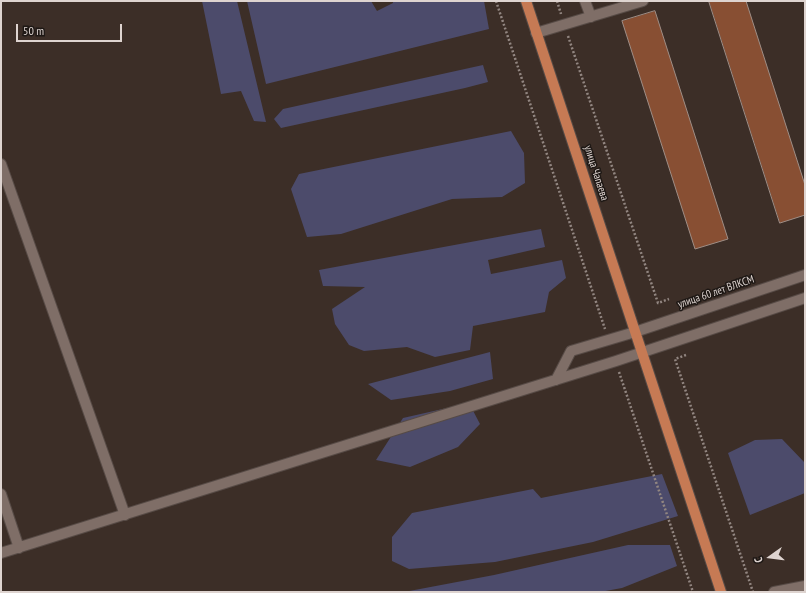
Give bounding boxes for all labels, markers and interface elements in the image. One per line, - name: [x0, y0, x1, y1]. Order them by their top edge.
- scale bar: [18, 16, 124, 42]
- text: 50 m: [23, 23, 44, 38]
- street label: улица Чапаева: [581, 144, 611, 202]
- street label: улица 60 лет ВЛКСМ: [676, 273, 756, 311]
- north arrow: [750, 537, 790, 577]
- text: С: [751, 556, 766, 564]

